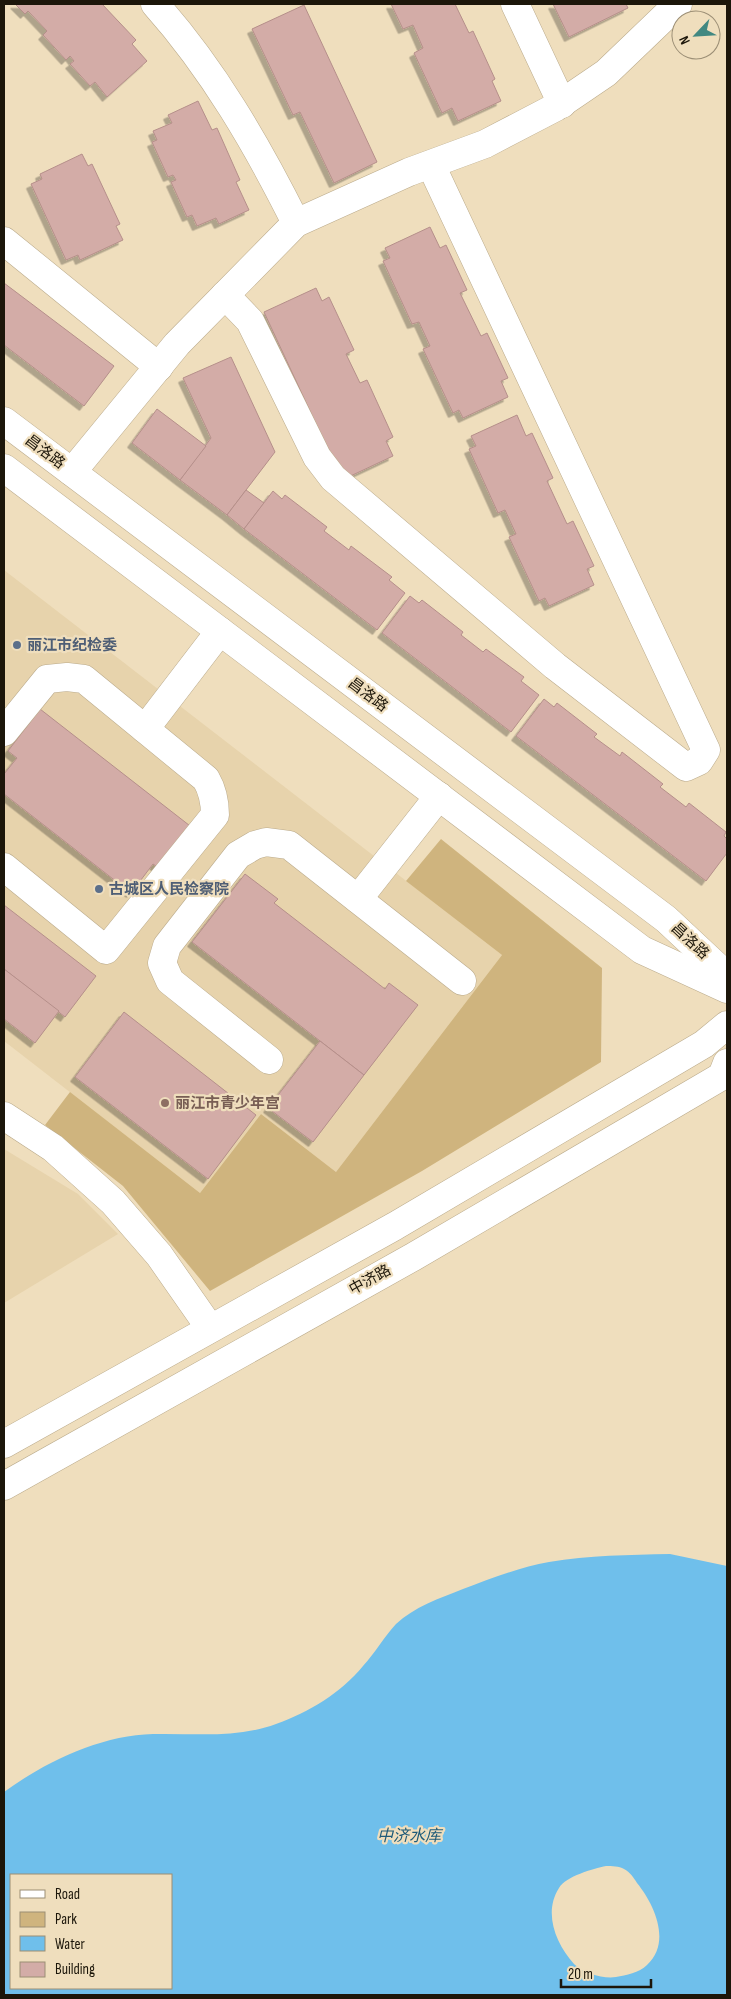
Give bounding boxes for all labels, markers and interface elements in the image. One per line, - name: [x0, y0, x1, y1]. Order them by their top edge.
- north arrow: [671, 10, 721, 60]
- text: N: [675, 33, 694, 47]
- street label: 昌洛路: [21, 431, 69, 473]
- place label: 丽江市纪检委: [27, 636, 117, 655]
- marker: 丽江市纪检委: [11, 639, 23, 651]
- street label: 昌洛路: [344, 674, 392, 716]
- place label: 古城区人民检察院: [109, 880, 229, 899]
- marker: 古城区人民检察院: [93, 883, 105, 895]
- street label: 昌洛路: [667, 919, 713, 963]
- place label: 丽江市青少年宫: [175, 1094, 280, 1113]
- marker: 丽江市青少年宫: [159, 1097, 171, 1109]
- street label: 中济路: [346, 1261, 394, 1299]
- water label: 中济水库: [377, 1827, 444, 1846]
- legend: [10, 1874, 172, 1989]
- text: Road: [55, 1885, 80, 1904]
- text: Park: [55, 1910, 77, 1929]
- text: Water: [55, 1935, 86, 1954]
- scale bar: [561, 1956, 651, 1988]
- text: Building: [55, 1960, 95, 1979]
- text: 20 m: [568, 1965, 593, 1984]

